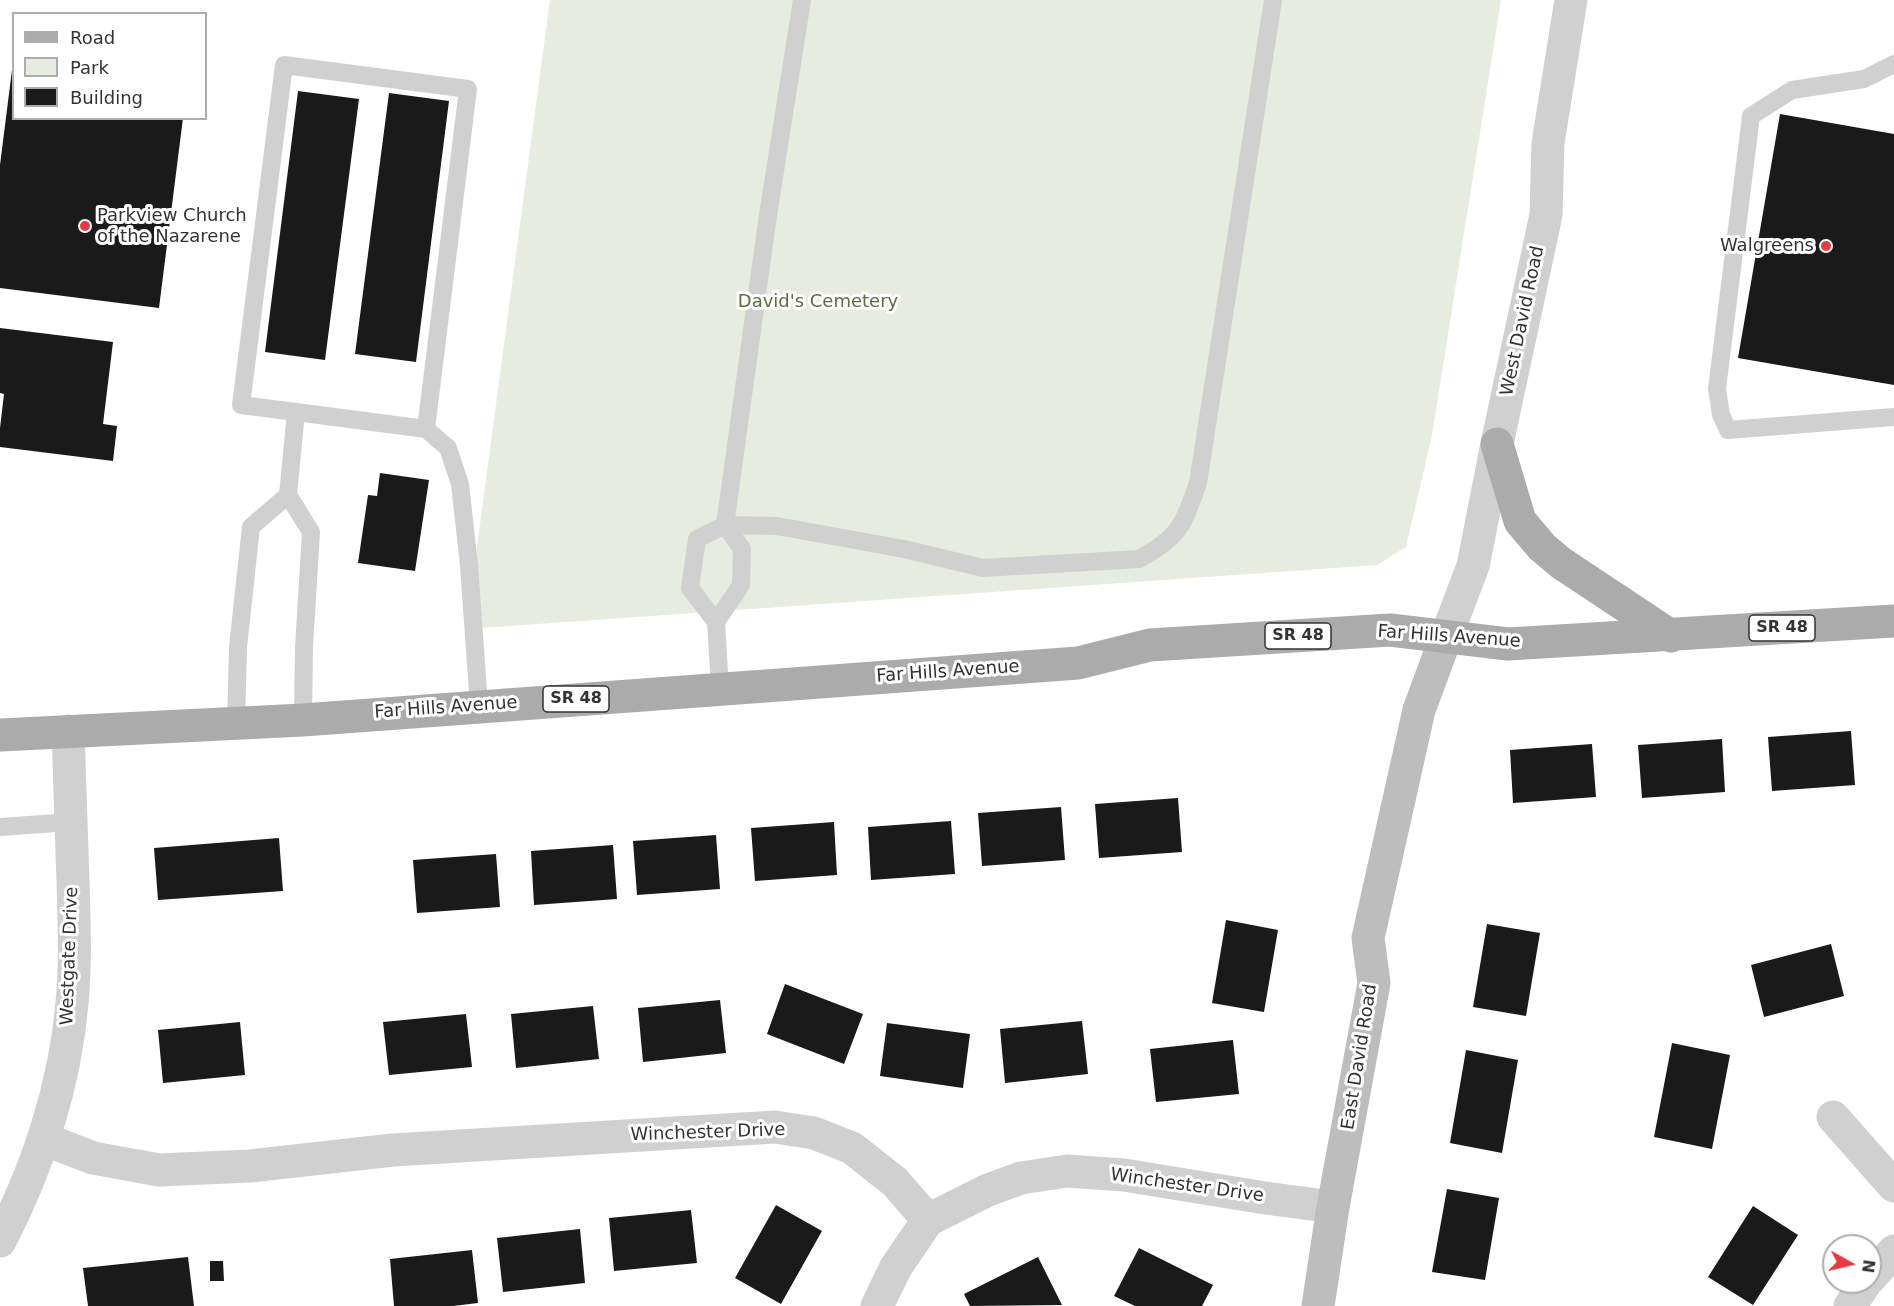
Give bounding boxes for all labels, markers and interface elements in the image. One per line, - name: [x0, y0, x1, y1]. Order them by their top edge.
- legend: [12, 12, 207, 120]
- text: Road: [70, 27, 115, 48]
- text: Park: [70, 57, 109, 78]
- text: Building: [70, 87, 143, 108]
- place label: Parkview Church of the Nazarene: [97, 205, 247, 248]
- marker: Parkview Church of the Nazarene: [78, 219, 92, 233]
- place label: Walgreens: [1720, 235, 1814, 257]
- marker: Walgreens: [1819, 239, 1833, 253]
- street label: West David Road: [1497, 244, 1549, 398]
- park label: David's Cemetery: [738, 291, 898, 313]
- road number: SR 48: [1749, 615, 1815, 641]
- street label: Far Hills Avenue: [1377, 621, 1521, 653]
- road number: SR 48: [1265, 623, 1331, 649]
- street label: Far Hills Avenue: [876, 656, 1020, 688]
- road number: SR 48: [543, 686, 609, 712]
- street label: Far Hills Avenue: [374, 692, 518, 724]
- street label: Westgate Drive: [57, 886, 83, 1026]
- street label: East David Road: [1338, 983, 1382, 1131]
- street label: Winchester Drive: [630, 1120, 786, 1146]
- street label: Winchester Drive: [1109, 1165, 1265, 1207]
- north arrow: [1822, 1234, 1882, 1294]
- text: N: [1858, 1258, 1879, 1274]

